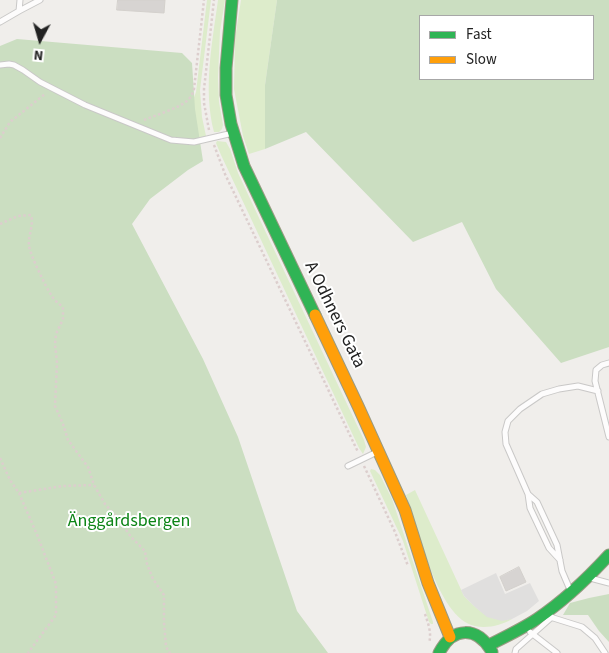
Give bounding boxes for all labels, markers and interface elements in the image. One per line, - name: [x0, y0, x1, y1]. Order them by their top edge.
- north arrow: [15, 15, 65, 65]
- legend: [419, 15, 594, 80]
- text: Fast: [466, 24, 492, 45]
- text: N: [33, 44, 44, 65]
- text: Slow: [466, 49, 497, 70]
- street label: A Odhners Gata: [299, 258, 369, 372]
- park label: Änggårdsbergen: [68, 511, 190, 533]

